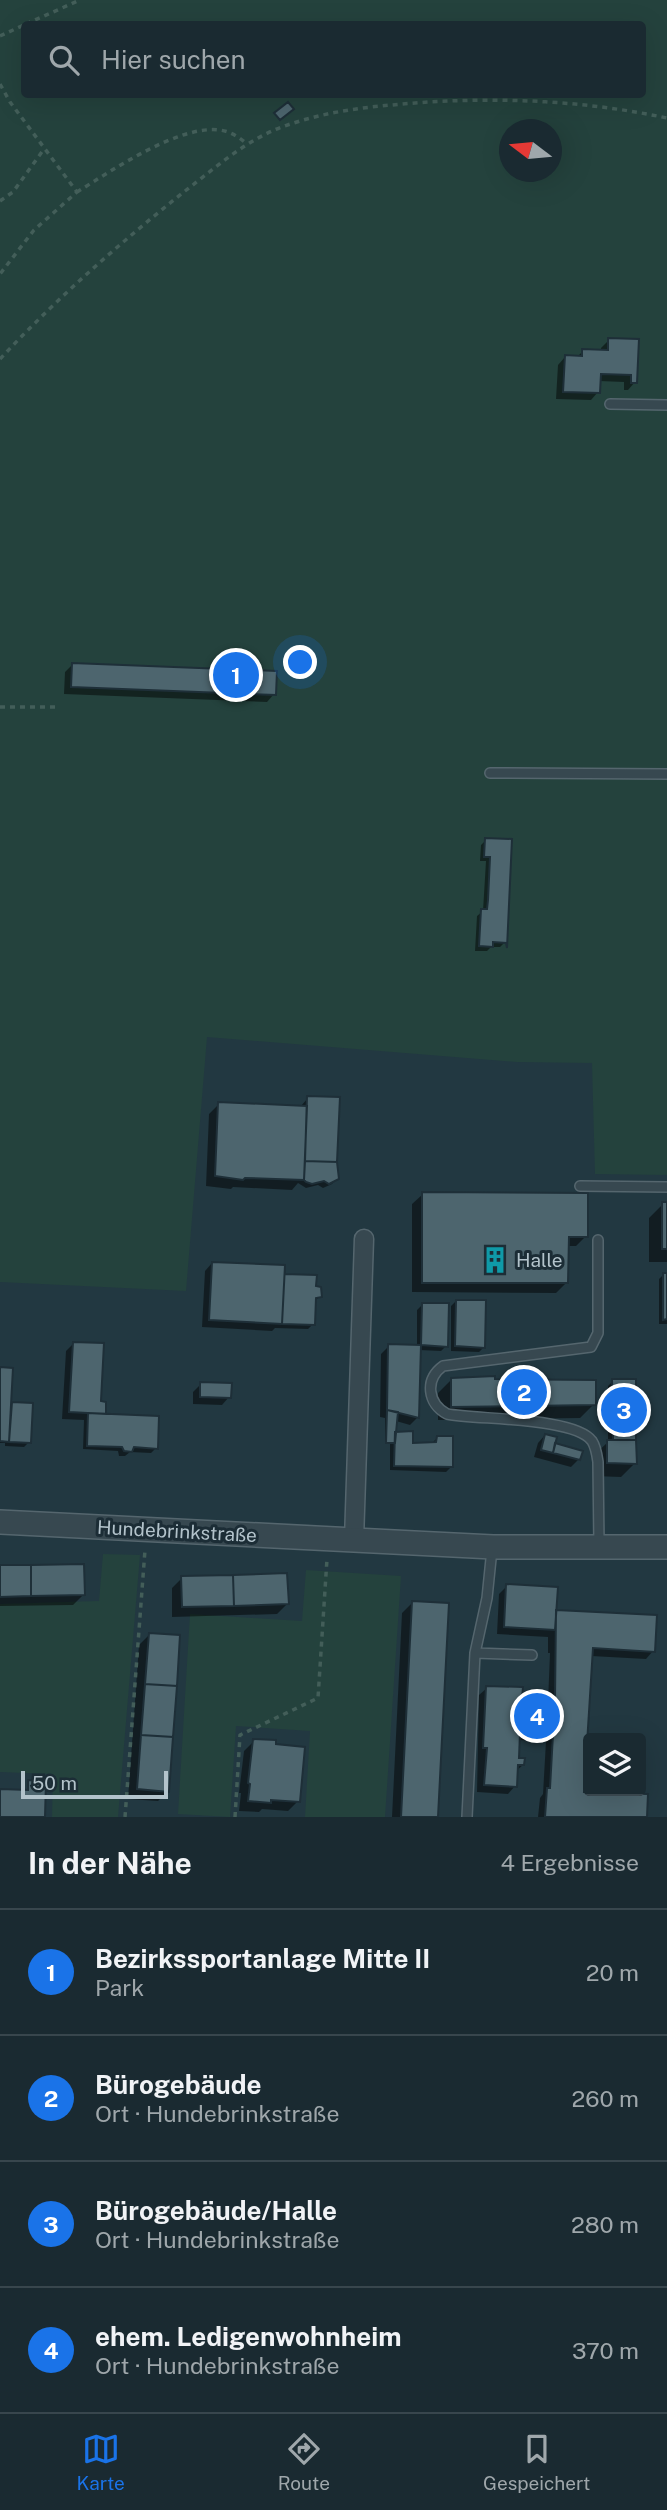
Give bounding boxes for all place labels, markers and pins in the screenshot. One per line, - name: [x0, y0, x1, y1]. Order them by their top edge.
- pin: 1: [213, 649, 259, 701]
- building icon: Halle: [480, 1245, 510, 1275]
- place label: Halle: [516, 1249, 563, 1271]
- pin: 2: [501, 1366, 547, 1418]
- pin: 3: [601, 1384, 647, 1436]
- pin: 4: [514, 1690, 560, 1742]

